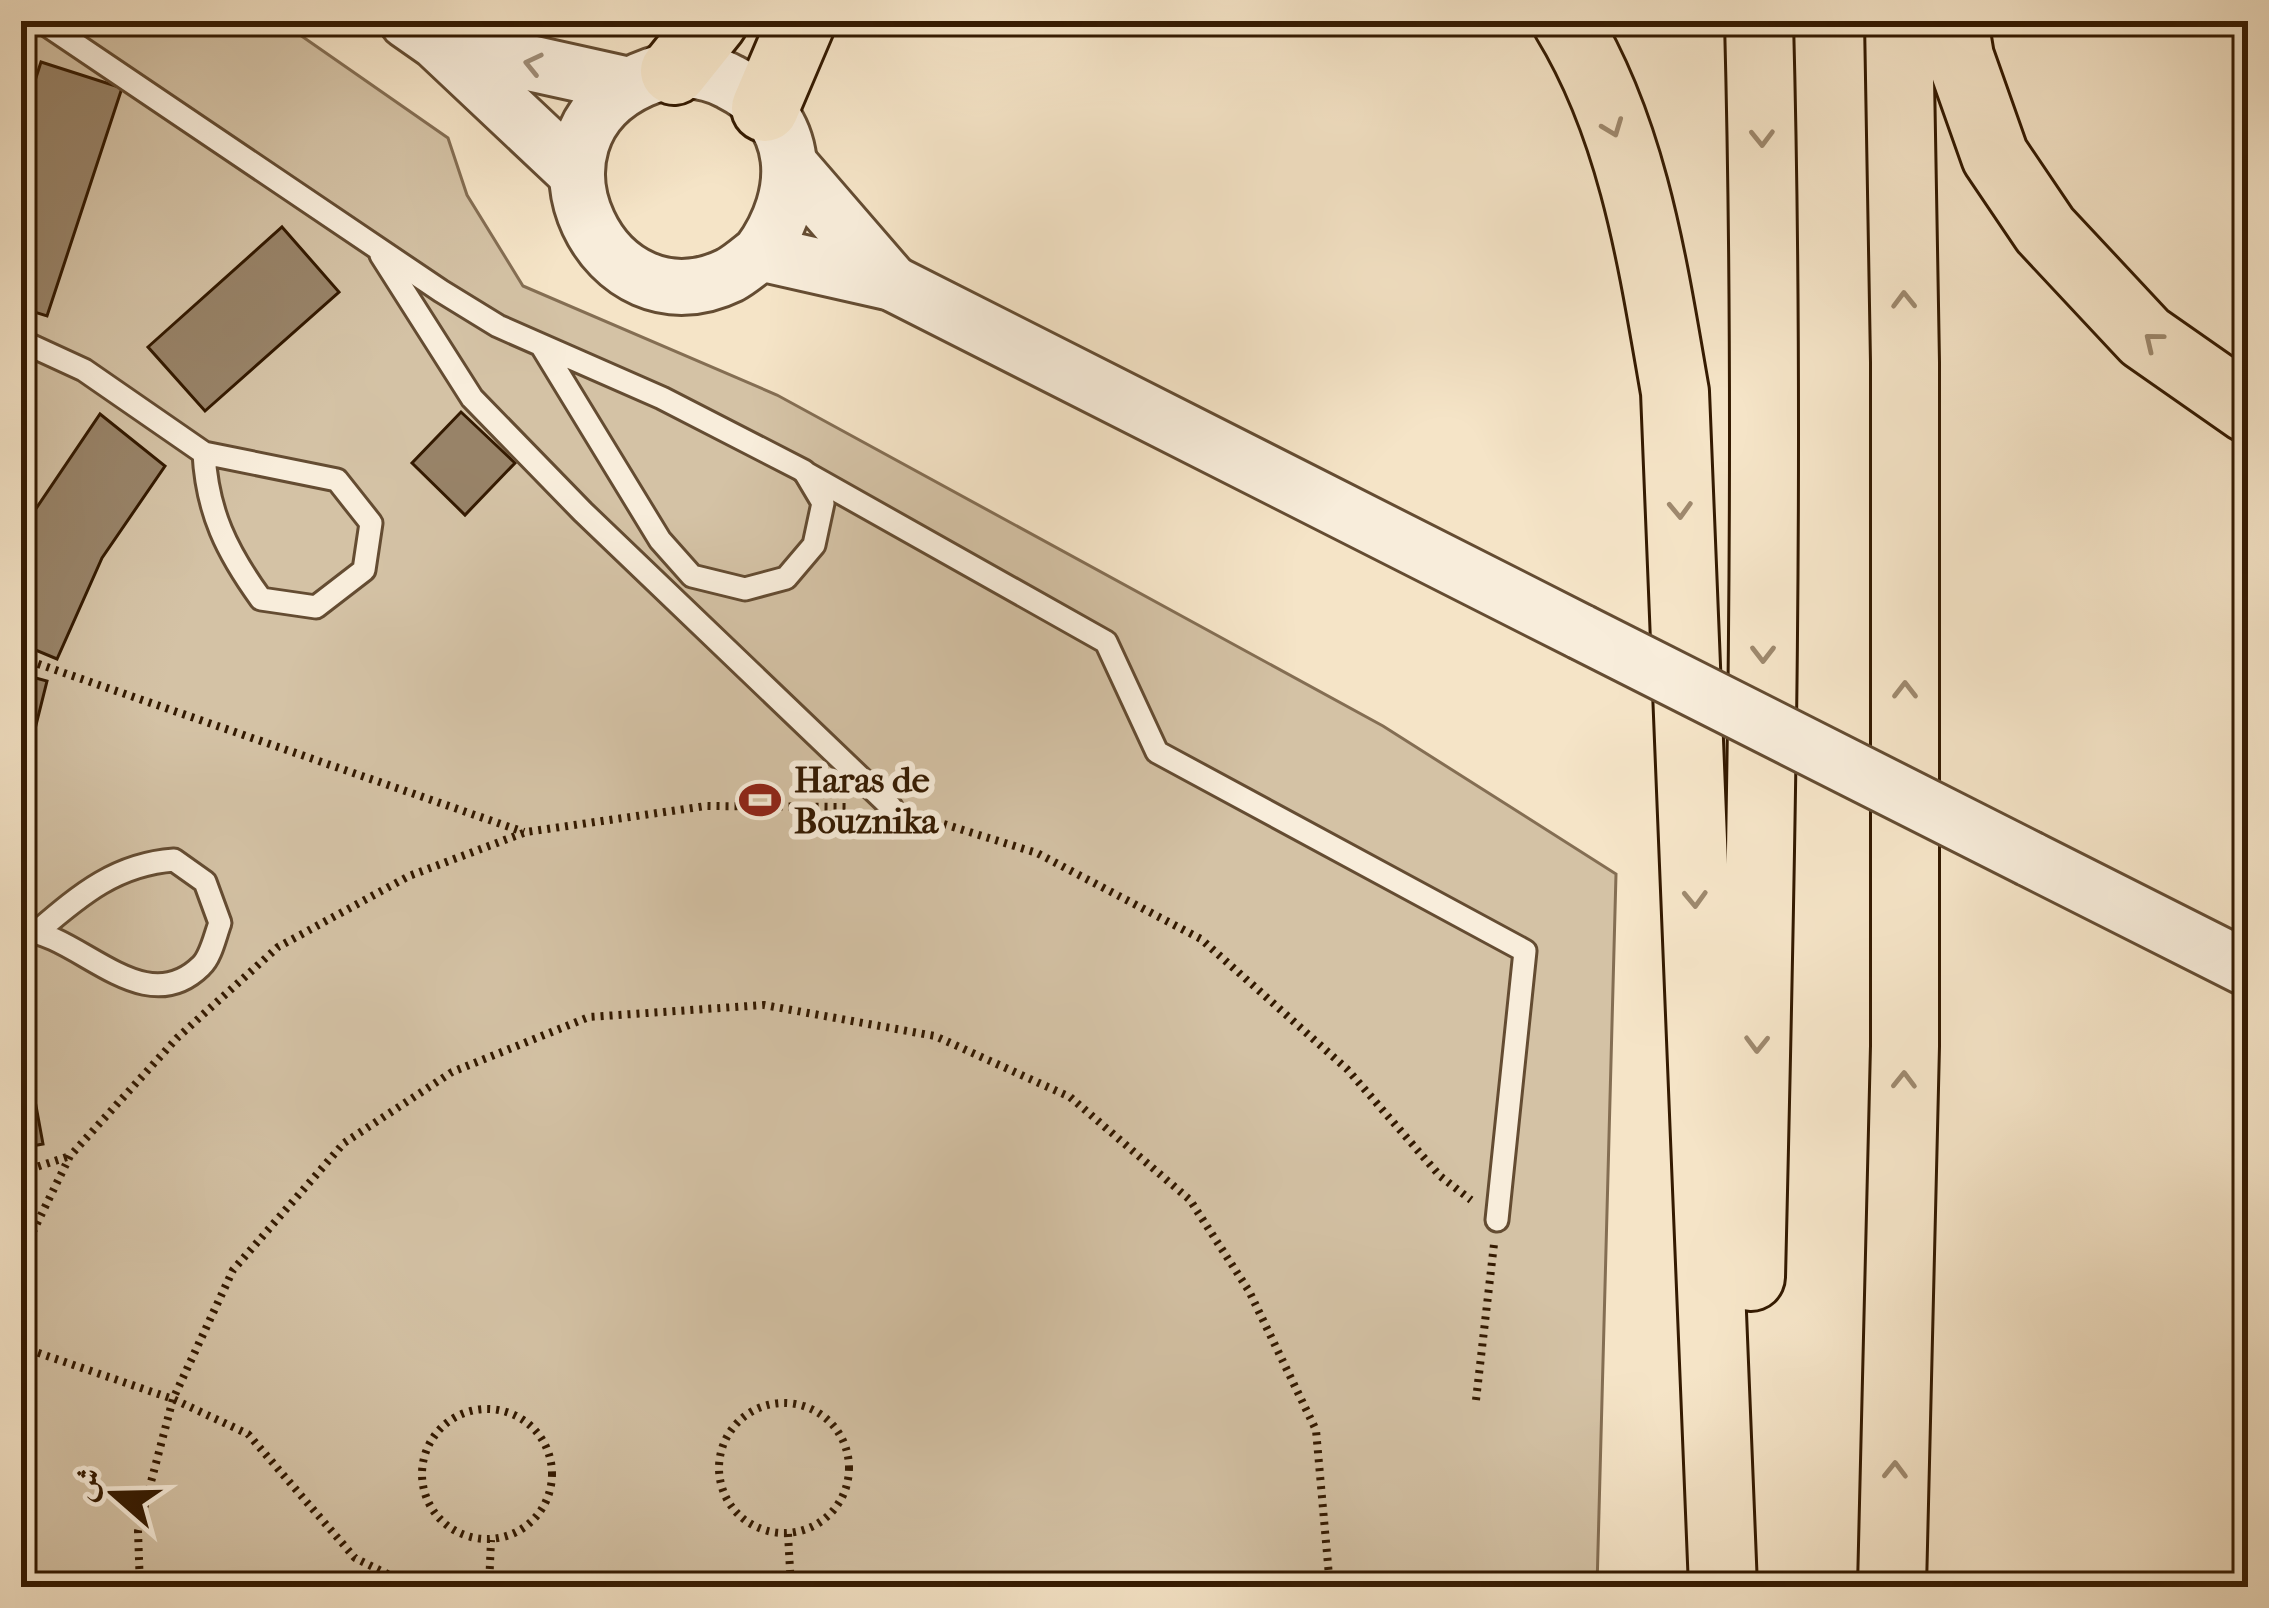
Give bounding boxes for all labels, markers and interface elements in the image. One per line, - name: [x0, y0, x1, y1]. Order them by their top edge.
- one-way arrow: [523, 52, 543, 77]
- one-way arrow: [1599, 116, 1623, 137]
- one-way arrow: [1749, 129, 1775, 148]
- one-way arrow: [1891, 290, 1917, 308]
- one-way arrow: [2144, 334, 2166, 355]
- one-way arrow: [1666, 501, 1692, 520]
- one-way arrow: [1750, 646, 1776, 664]
- one-way arrow: [1892, 680, 1918, 698]
- place label: Haras de Bouznika: [794, 759, 940, 842]
- sports icon: Haras de Bouznika: [737, 777, 783, 823]
- one-way arrow: [1682, 890, 1708, 909]
- one-way arrow: [1744, 1035, 1770, 1054]
- one-way arrow: [1891, 1070, 1917, 1089]
- north arrow: [54, 1434, 174, 1554]
- one-way arrow: [1881, 1460, 1907, 1479]
- text: ش: [63, 1462, 111, 1506]

